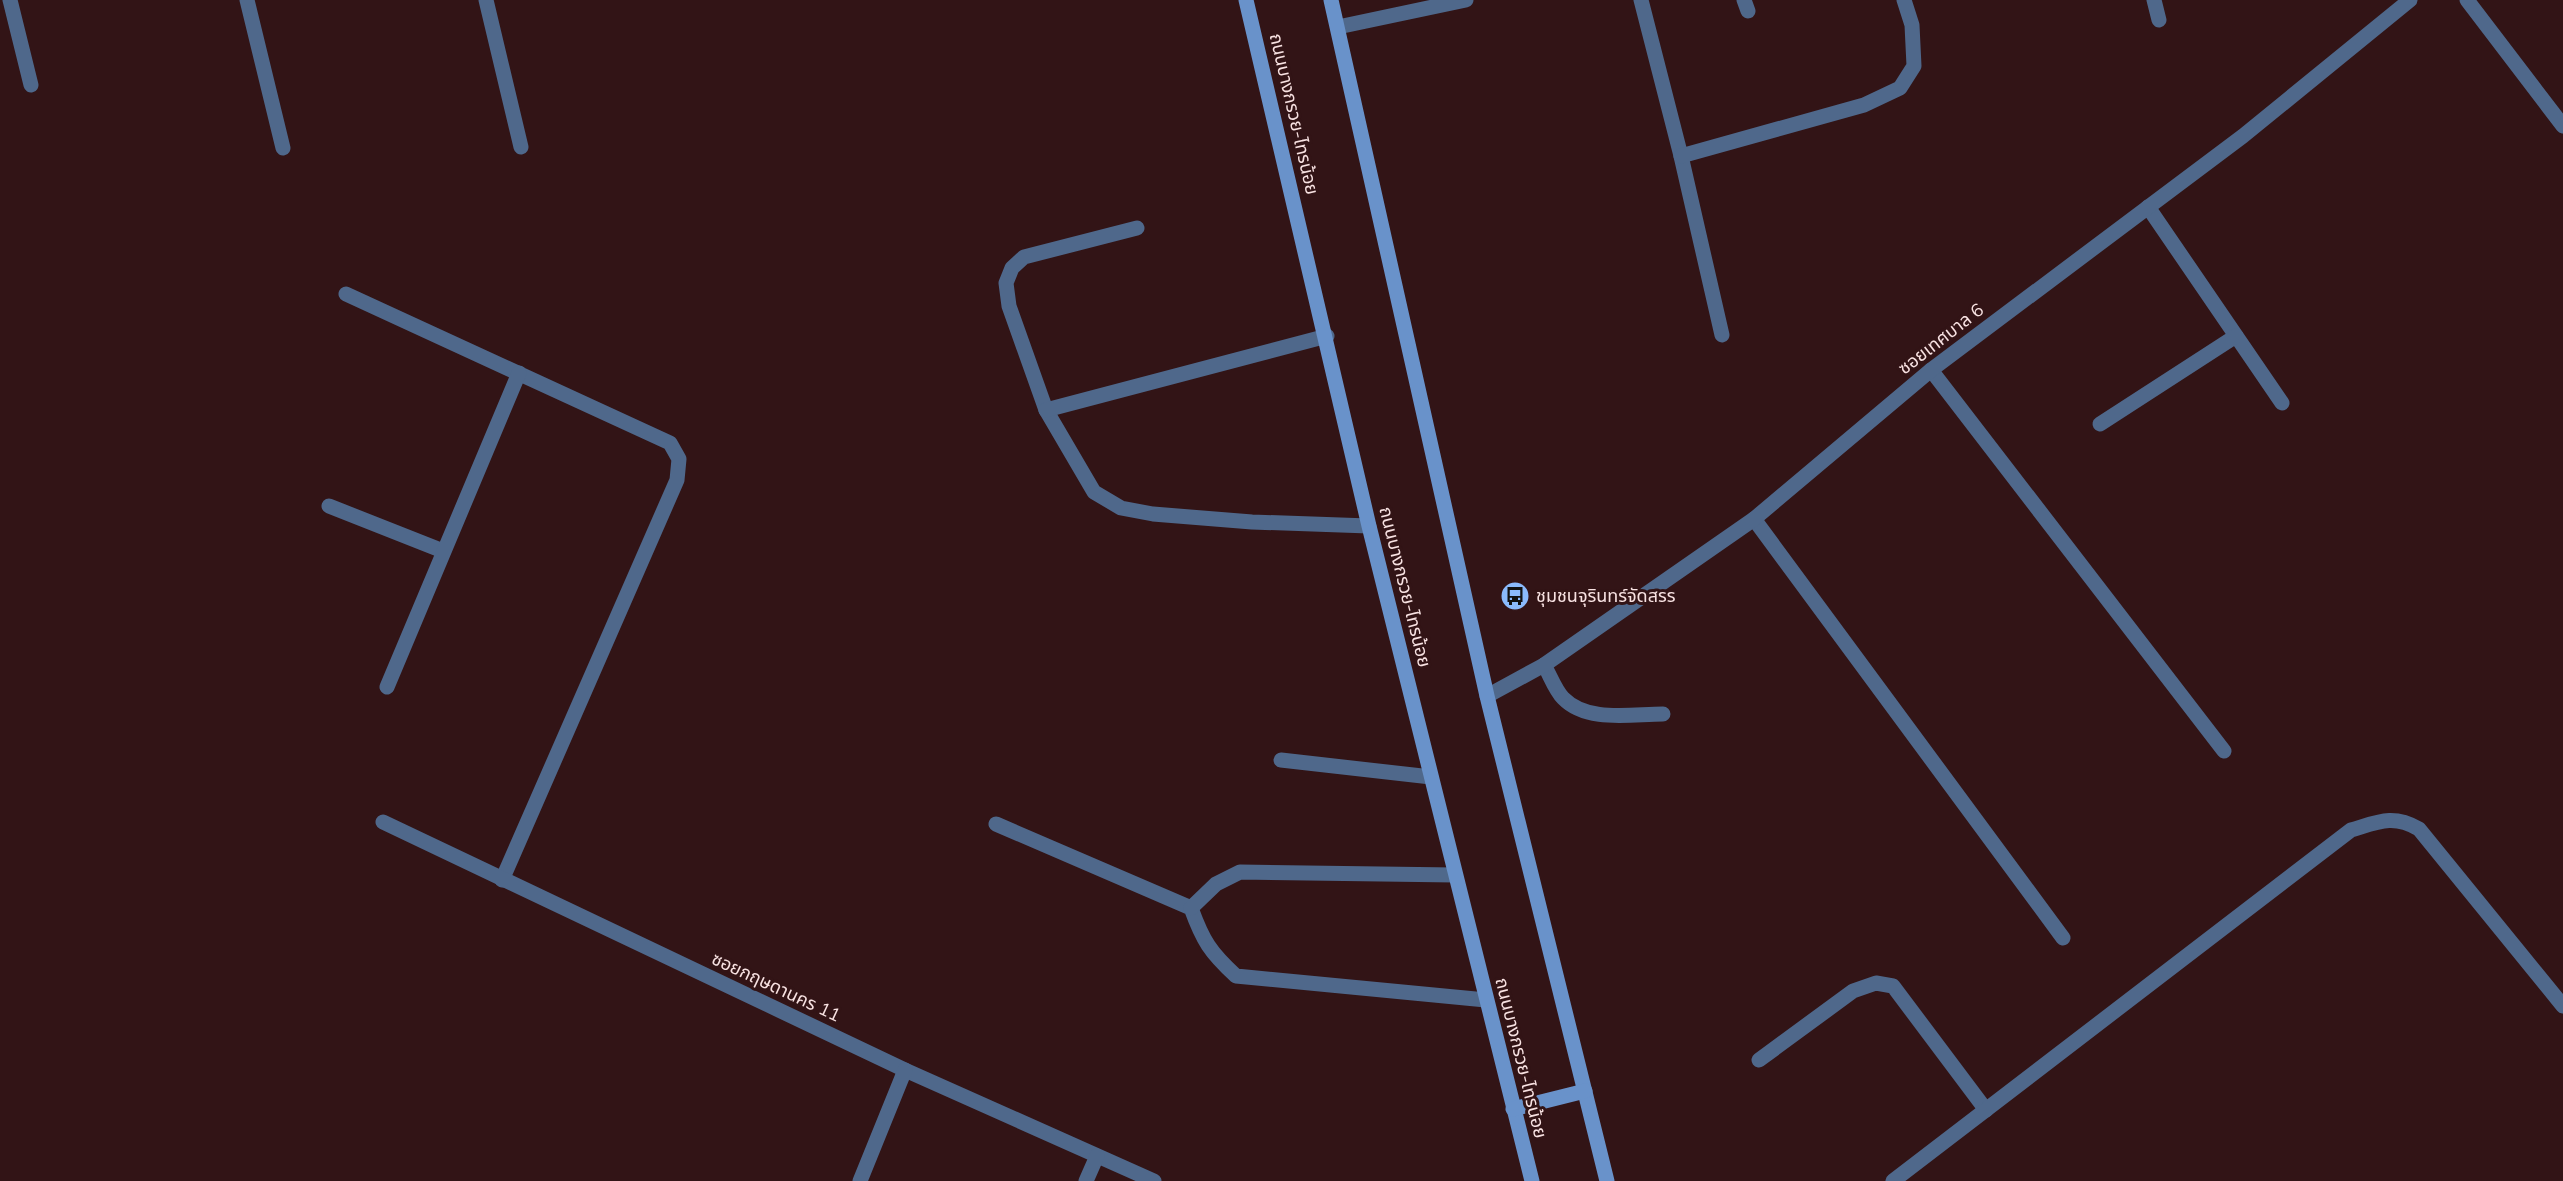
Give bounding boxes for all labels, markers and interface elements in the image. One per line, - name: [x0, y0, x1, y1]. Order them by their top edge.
- street label: ถนนบางกรวย-ไทรน้อย: [1265, 31, 1324, 197]
- street label: ซอยเทศบาล 6: [1893, 298, 1988, 379]
- street label: ถนนบางกรวย-ไทรน้อย: [1374, 504, 1437, 670]
- bus stop icon: ชุมชนจุรินทร์จัดสรร: [1499, 580, 1531, 612]
- place label: ชุมชนจุรินทร์จัดสรร: [1536, 584, 1676, 607]
- street label: ซอยกฤษดานคร 11: [708, 947, 844, 1027]
- street label: ถนนบางกรวย-ไทรน้อย: [1490, 975, 1553, 1141]

